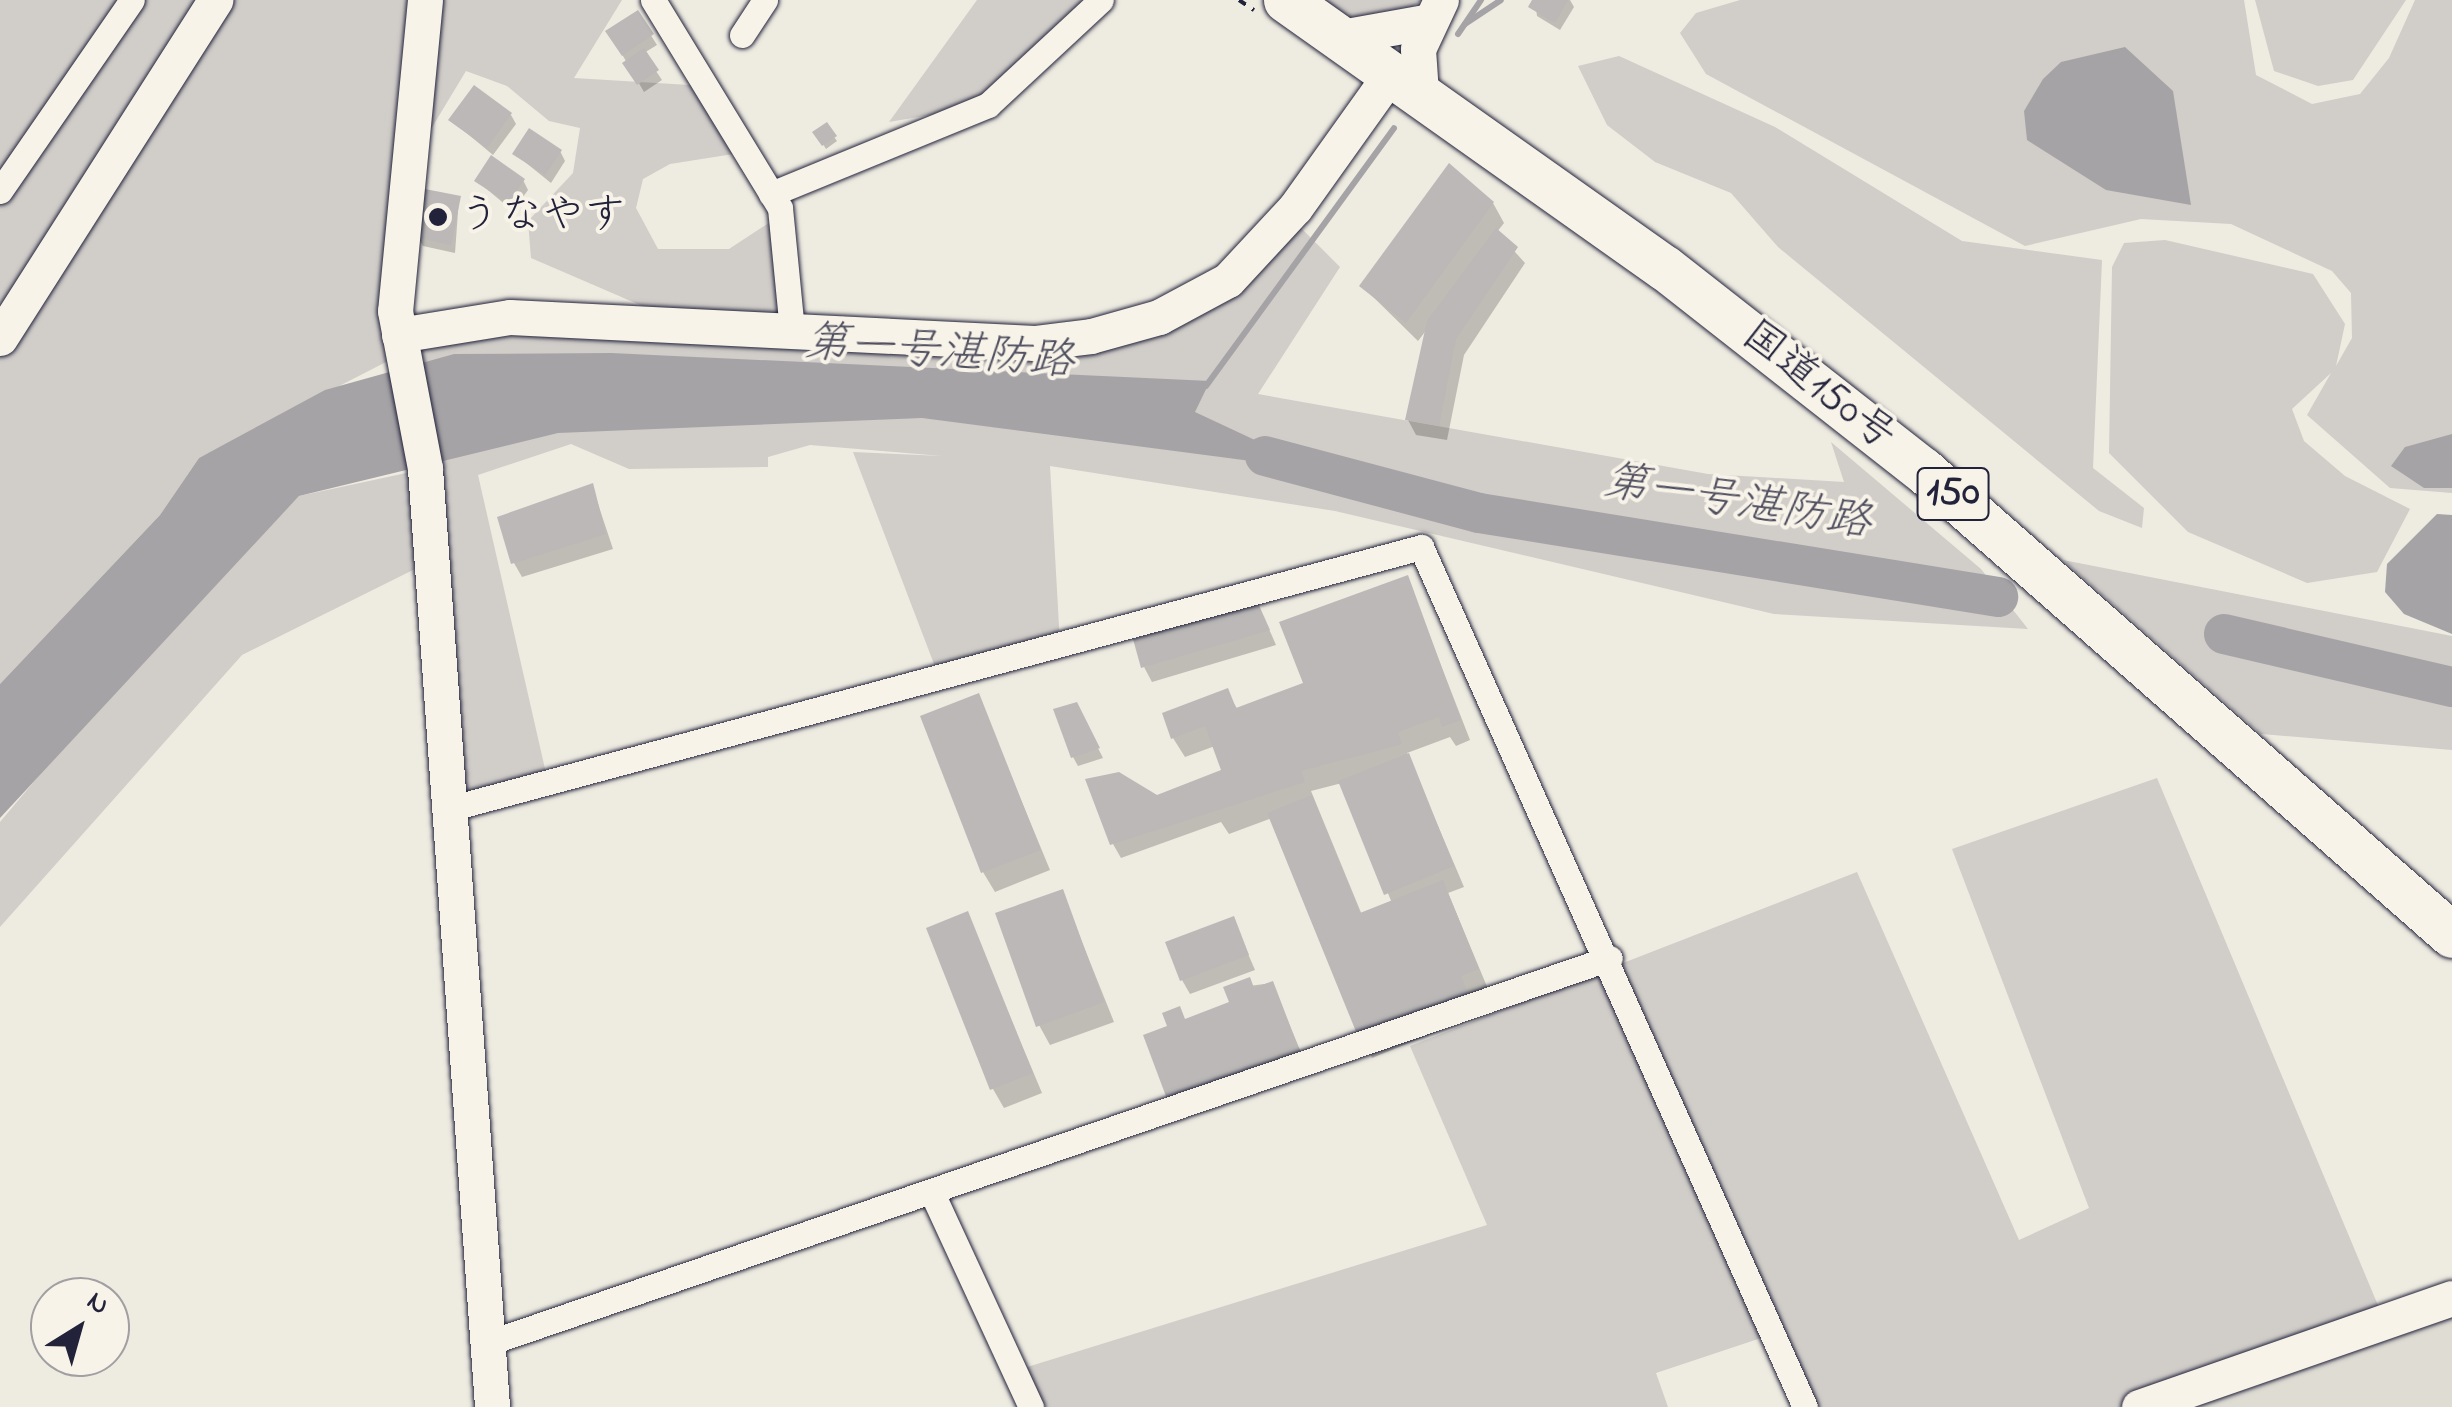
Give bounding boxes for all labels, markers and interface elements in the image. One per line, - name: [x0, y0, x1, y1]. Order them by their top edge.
- place label: うなやす: [458, 192, 626, 242]
- marker: うなやす: [427, 206, 449, 228]
- street label: 国道150号: [1731, 311, 1905, 463]
- water label: 第一号湛防路: [802, 318, 1076, 390]
- water label: 第一号湛防路: [1599, 456, 1875, 552]
- road number: 150: [1916, 459, 1990, 529]
- north arrow: [30, 1277, 130, 1377]
- text: N: [77, 1282, 117, 1326]

